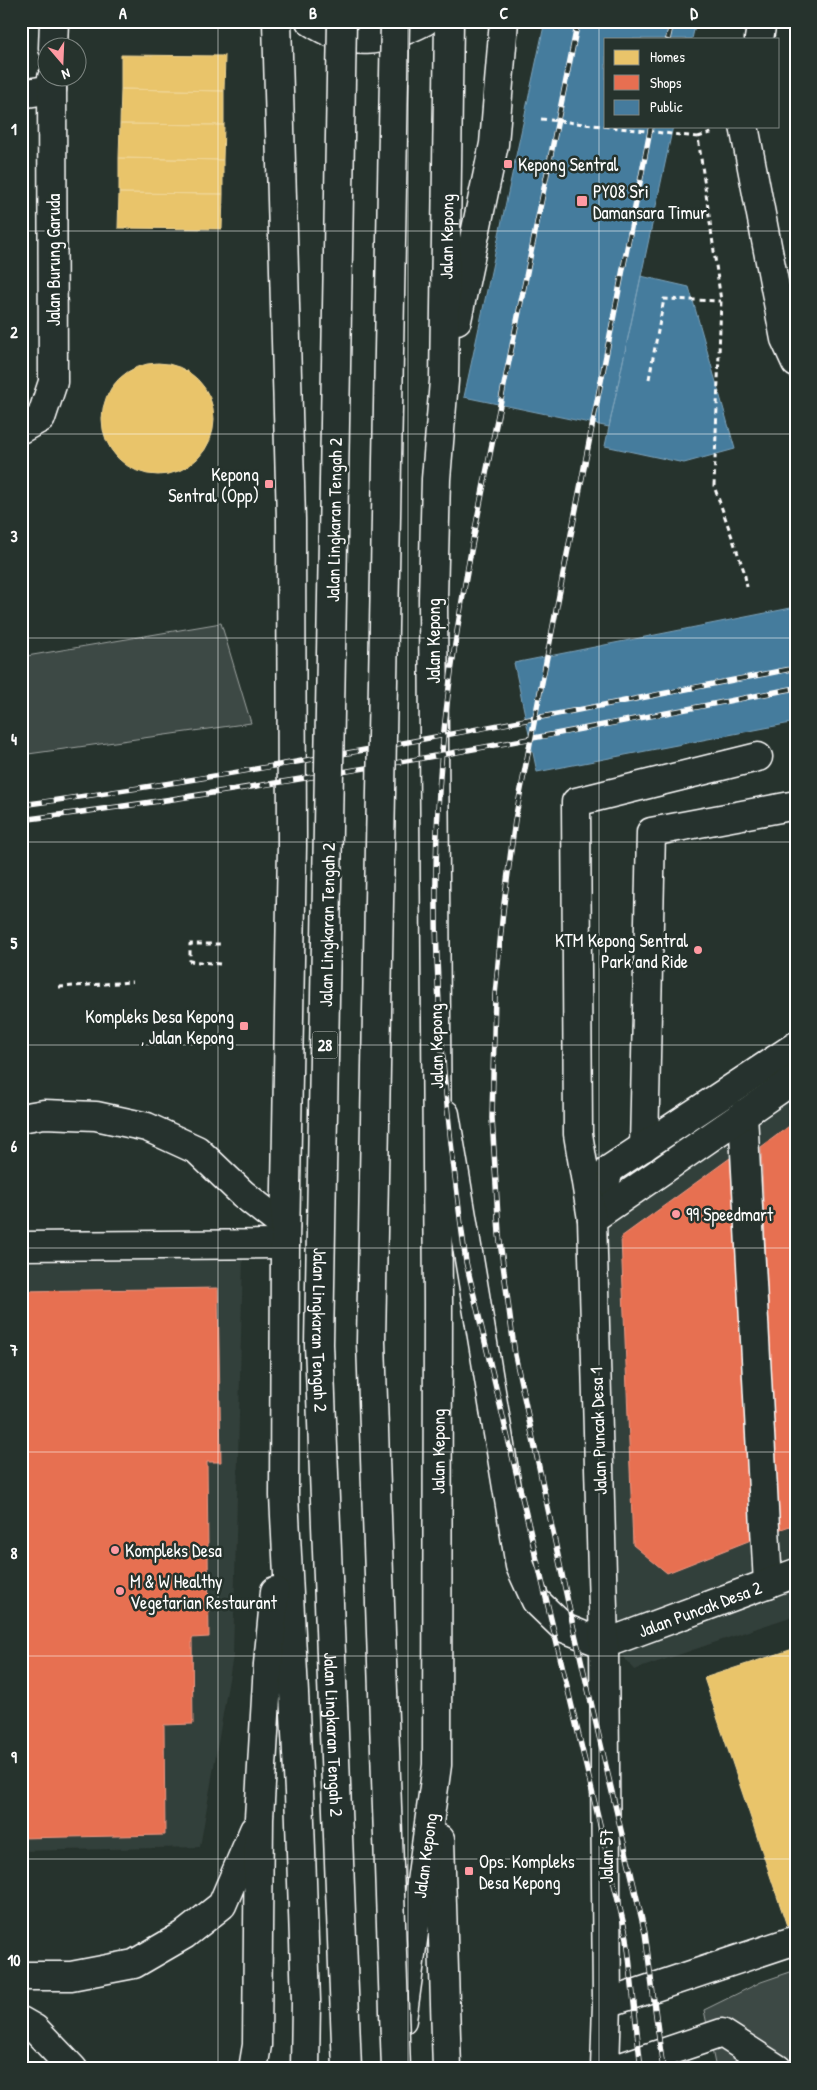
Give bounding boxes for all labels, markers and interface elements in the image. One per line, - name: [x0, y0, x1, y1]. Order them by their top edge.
- text: A: [119, 2, 127, 24]
- text: B: [309, 2, 317, 24]
- text: C: [500, 2, 509, 24]
- text: D: [690, 2, 698, 24]
- north arrow: [38, 38, 88, 88]
- legend: [604, 38, 780, 128]
- text: Homes: [650, 46, 685, 67]
- text: N: [59, 65, 73, 85]
- text: Shops: [650, 72, 682, 93]
- text: Public: [650, 96, 683, 117]
- text: 1: [11, 118, 17, 140]
- place label: Kepong Sentral: [518, 152, 619, 177]
- marker: Kepong Sentral: [502, 158, 514, 170]
- place label: PY08 Sri Damansara Timur: [593, 179, 707, 225]
- street label: Jalan Burung Garuda: [41, 194, 66, 326]
- street label: Jalan Kepong: [433, 194, 459, 280]
- marker: PY08 Sri Damansara Timur: [575, 194, 589, 208]
- text: 2: [10, 321, 18, 343]
- street label: Jalan Lingkaran Tengah 2: [320, 437, 348, 602]
- place label: Kepong Sentral (Opp): [168, 462, 259, 508]
- marker: Kepong Sentral (Opp): [263, 478, 275, 490]
- text: 3: [10, 525, 18, 547]
- street label: Jalan Kepong: [421, 598, 446, 684]
- text: 4: [11, 728, 17, 750]
- street label: Jalan Lingkaran Tengah 2: [313, 842, 341, 1007]
- place label: KTM Kepong Sentral Park and Ride: [555, 928, 688, 974]
- text: 5: [11, 932, 18, 954]
- marker: KTM Kepong Sentral Park and Ride: [692, 944, 704, 956]
- street label: Jalan Kepong: [423, 1003, 449, 1089]
- place label: Kompleks Desa Kepong , Jalan Kepong: [85, 1004, 234, 1050]
- marker: Kompleks Desa Kepong , Jalan Kepong: [238, 1020, 250, 1032]
- road number: 28: [312, 1032, 338, 1058]
- text: 6: [11, 1135, 18, 1157]
- place label: 99 Speedmart: [686, 1202, 774, 1227]
- marker: 99 Speedmart: [670, 1208, 682, 1220]
- street label: Jalan Lingkaran Tengah 2: [306, 1247, 334, 1413]
- text: 7: [9, 1339, 18, 1361]
- street label: Jalan Puncak Desa 1: [583, 1367, 613, 1495]
- street label: Jalan Kepong: [425, 1409, 450, 1494]
- place label: Kompleks Desa: [125, 1538, 222, 1563]
- text: 8: [11, 1542, 18, 1564]
- marker: Kompleks Desa: [109, 1544, 121, 1556]
- place label: M & W Healthy Vegetarian Restaurant: [130, 1569, 278, 1615]
- street label: Jalan Puncak Desa 2: [634, 1574, 765, 1643]
- marker: M & W Healthy Vegetarian Restaurant: [114, 1585, 126, 1597]
- street label: Jalan Lingkaran Tengah 2: [318, 1652, 350, 1818]
- text: 9: [11, 1746, 17, 1768]
- street label: Jalan Kepong: [406, 1811, 443, 1900]
- street label: Jalan 57: [594, 1829, 619, 1883]
- place label: Ops. Kompleks Desa Kepong: [479, 1849, 575, 1895]
- marker: Ops. Kompleks Desa Kepong: [463, 1865, 475, 1877]
- text: 10: [8, 1949, 20, 1971]

